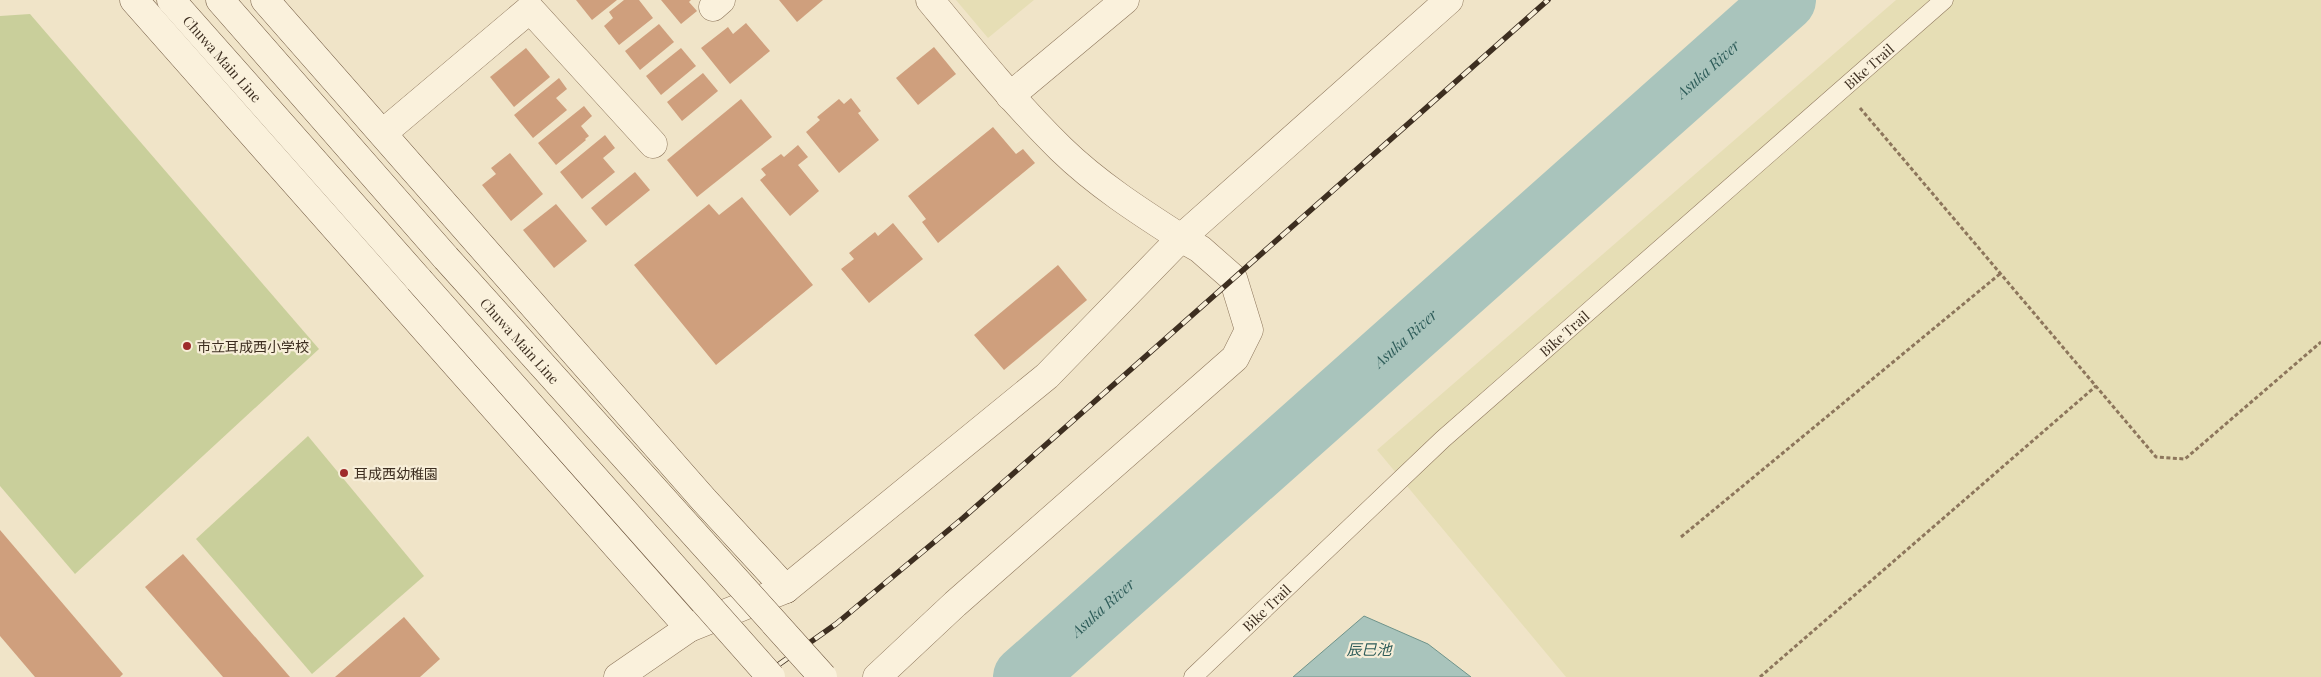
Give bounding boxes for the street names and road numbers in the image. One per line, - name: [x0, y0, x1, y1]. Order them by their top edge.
- street label: Chuwa Main Line: [179, 11, 266, 106]
- street label: Bike Trail: [1840, 39, 1898, 93]
- street label: Chuwa Main Line: [476, 293, 564, 388]
- street label: Bike Trail: [1535, 306, 1593, 360]
- street label: Bike Trail: [1238, 580, 1295, 635]

